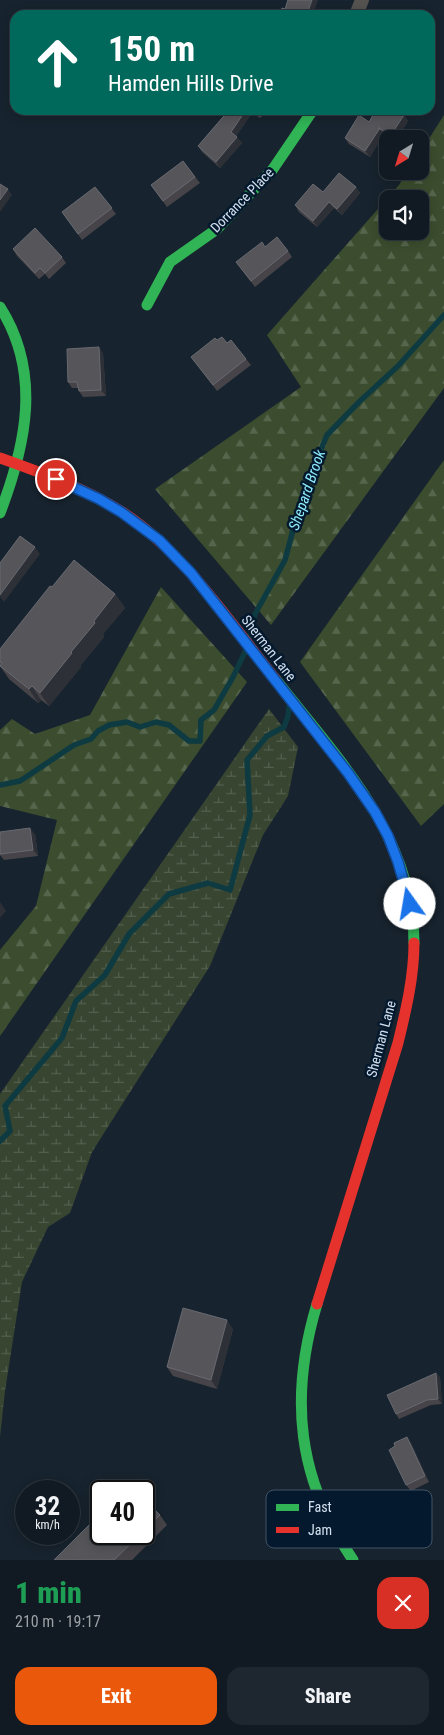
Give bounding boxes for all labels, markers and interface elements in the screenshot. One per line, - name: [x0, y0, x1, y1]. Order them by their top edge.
- text: 150 m: [108, 29, 195, 70]
- icon: ahead: [25, 30, 90, 95]
- text: Hamden Hills Drive: [108, 71, 273, 96]
- north arrow: [379, 130, 429, 180]
- map controls: [379, 130, 429, 240]
- street label: Dorrance Place: [207, 164, 277, 236]
- button: sound: [379, 190, 429, 240]
- water label: Shepard Brook: [285, 447, 329, 533]
- pin: [35, 458, 77, 500]
- icon: arrive: [42, 465, 70, 493]
- street label: Sherman Lane: [238, 612, 300, 684]
- position arrow: [383, 877, 435, 929]
- street label: Sherman Lane: [363, 998, 399, 1079]
- speed limit sign: 40: [90, 1480, 155, 1545]
- legend: [266, 1490, 432, 1548]
- text: 32: [35, 1492, 60, 1521]
- text: Fast: [308, 1499, 332, 1515]
- text: km/h: [35, 1518, 60, 1532]
- text: Jam: [308, 1522, 332, 1538]
- text: 1 min: [15, 1575, 82, 1610]
- button: close: [377, 1577, 429, 1629]
- text: 210 m · 19:17: [15, 1612, 101, 1631]
- button: Exit: [15, 1667, 217, 1725]
- button: Share: [227, 1667, 429, 1725]

